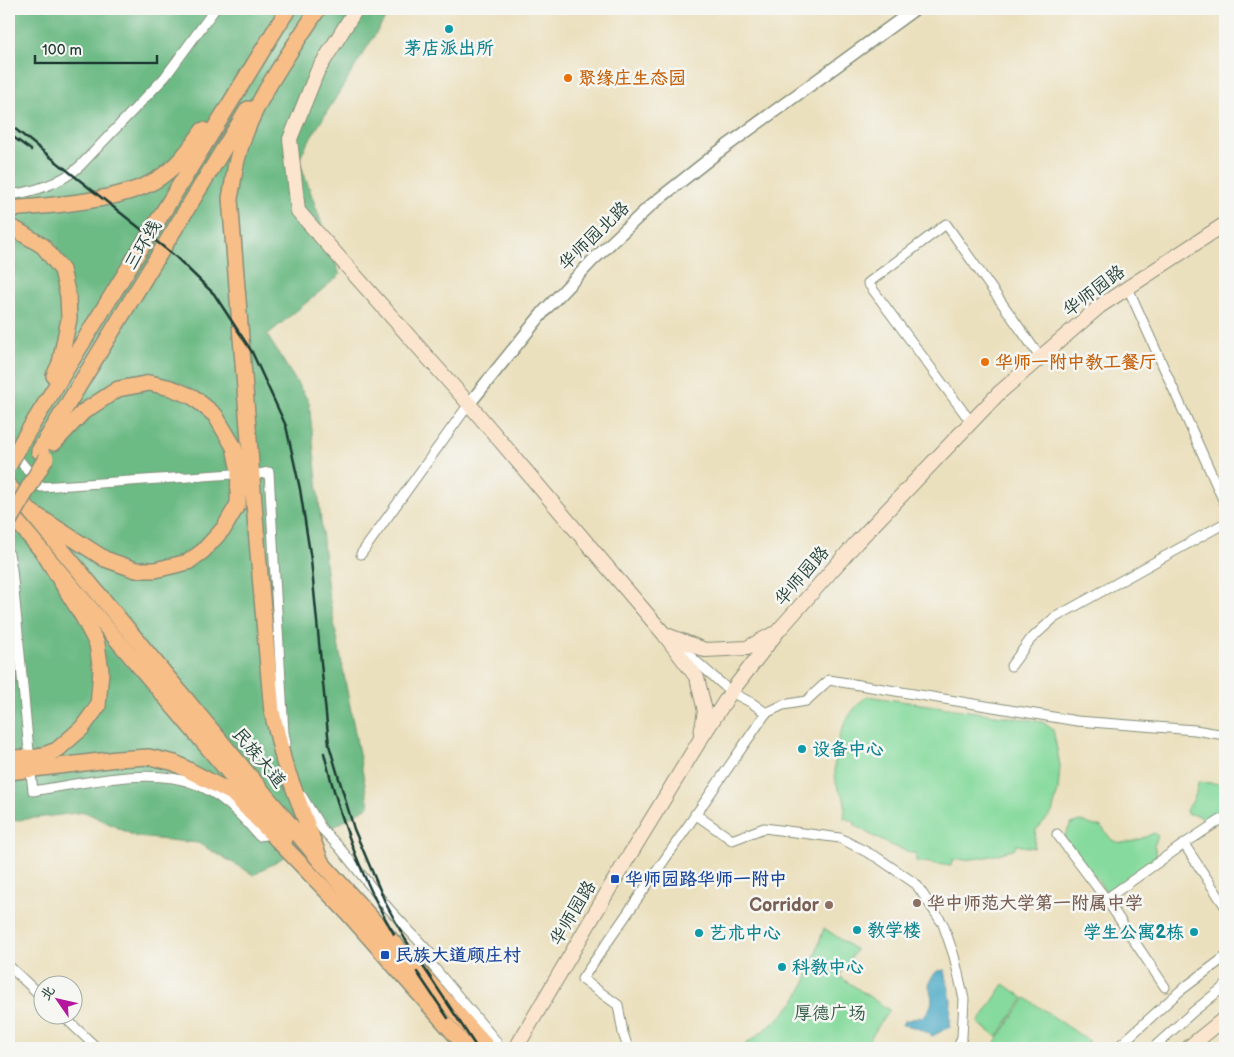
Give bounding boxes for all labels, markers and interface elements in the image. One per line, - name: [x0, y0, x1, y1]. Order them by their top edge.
- marker: 茅店派出所: [443, 23, 455, 35]
- scale bar: [35, 32, 158, 64]
- place label: 茅店派出所: [404, 38, 494, 59]
- text: 100 m: [42, 41, 82, 60]
- place label: 聚缘庄生态园: [578, 68, 686, 89]
- marker: 聚缘庄生态园: [562, 72, 574, 84]
- street label: 华师园北路: [554, 197, 634, 275]
- street label: 三环线: [120, 216, 166, 274]
- street label: 华师园路: [1059, 261, 1129, 321]
- place label: 华师一附中教工餐厅: [995, 352, 1157, 373]
- marker: 华师一附中教工餐厅: [979, 356, 991, 368]
- street label: 华师园路: [770, 542, 834, 610]
- street label: 民族大道: [228, 724, 290, 792]
- place label: 设备中心: [812, 739, 884, 760]
- marker: 设备中心: [796, 743, 808, 755]
- place label: 华师园路华师一附中: [625, 869, 787, 890]
- marker: 华师园路华师一附中: [609, 873, 621, 885]
- street label: 华师园路: [545, 877, 601, 949]
- place label: 华中师范大学第一附属中学: [927, 893, 1143, 914]
- place label: Corridor: [749, 895, 820, 916]
- marker: 华中师范大学第一附属中学: [911, 897, 923, 909]
- marker: Corridor: [823, 899, 835, 911]
- place label: 教学楼: [867, 920, 921, 941]
- place label: 学生公寓2栋: [1083, 922, 1184, 943]
- place label: 艺术中心: [709, 923, 781, 944]
- marker: 教学楼: [851, 924, 863, 936]
- marker: 学生公寓2栋: [1188, 926, 1200, 938]
- marker: 艺术中心: [693, 927, 705, 939]
- place label: 民族大道顾庄村: [395, 945, 521, 966]
- marker: 民族大道顾庄村: [379, 949, 391, 961]
- place label: 科教中心: [792, 957, 864, 978]
- marker: 科教中心: [776, 961, 788, 973]
- north arrow: [32, 974, 82, 1024]
- text: 北: [37, 982, 59, 1004]
- park label: 厚德广场: [794, 1003, 866, 1024]

